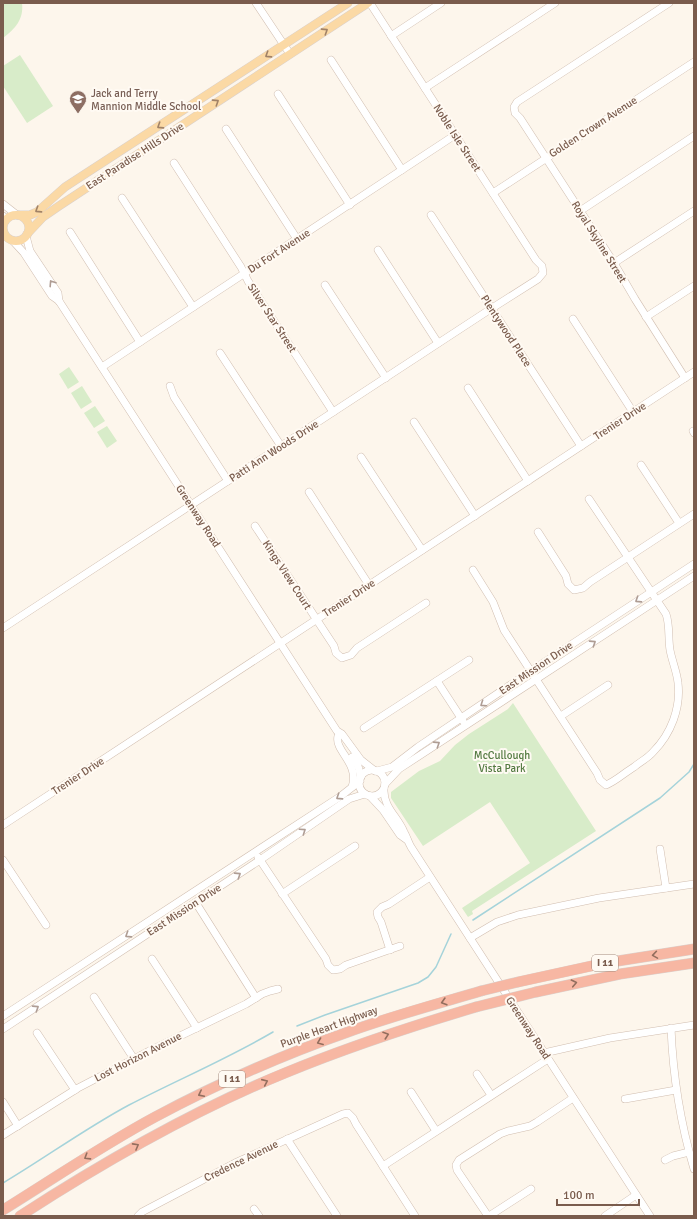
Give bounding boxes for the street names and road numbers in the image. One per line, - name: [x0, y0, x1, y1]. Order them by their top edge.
- street label: Golden Crown Avenue: [546, 94, 640, 160]
- street label: Noble Isle Street: [430, 102, 484, 174]
- street label: East Paradise Hills Drive: [84, 120, 186, 192]
- street label: Royal Skyline Street: [569, 199, 629, 285]
- street label: Du Fort Avenue: [245, 226, 313, 276]
- street label: Silver Star Street: [245, 281, 299, 355]
- street label: Plentywood Place: [478, 293, 534, 369]
- street label: Trenier Drive: [591, 399, 649, 443]
- street label: Patti Ann Woods Drive: [227, 417, 321, 485]
- street label: Greenway Road: [173, 482, 223, 550]
- street label: Kings View Court: [260, 538, 314, 612]
- street label: Trenier Drive: [320, 576, 378, 620]
- street label: East Mission Drive: [497, 639, 575, 697]
- street label: Trenier Drive: [49, 754, 107, 798]
- street label: East Mission Drive: [144, 881, 224, 939]
- road number: I 11: [592, 955, 618, 971]
- street label: Greenway Road: [503, 994, 553, 1062]
- street label: Purple Heart Highway: [279, 1003, 380, 1051]
- street label: Lost Horizon Avenue: [92, 1029, 184, 1085]
- road number: I 11: [219, 1071, 245, 1087]
- street label: Credence Avenue: [202, 1137, 280, 1185]

